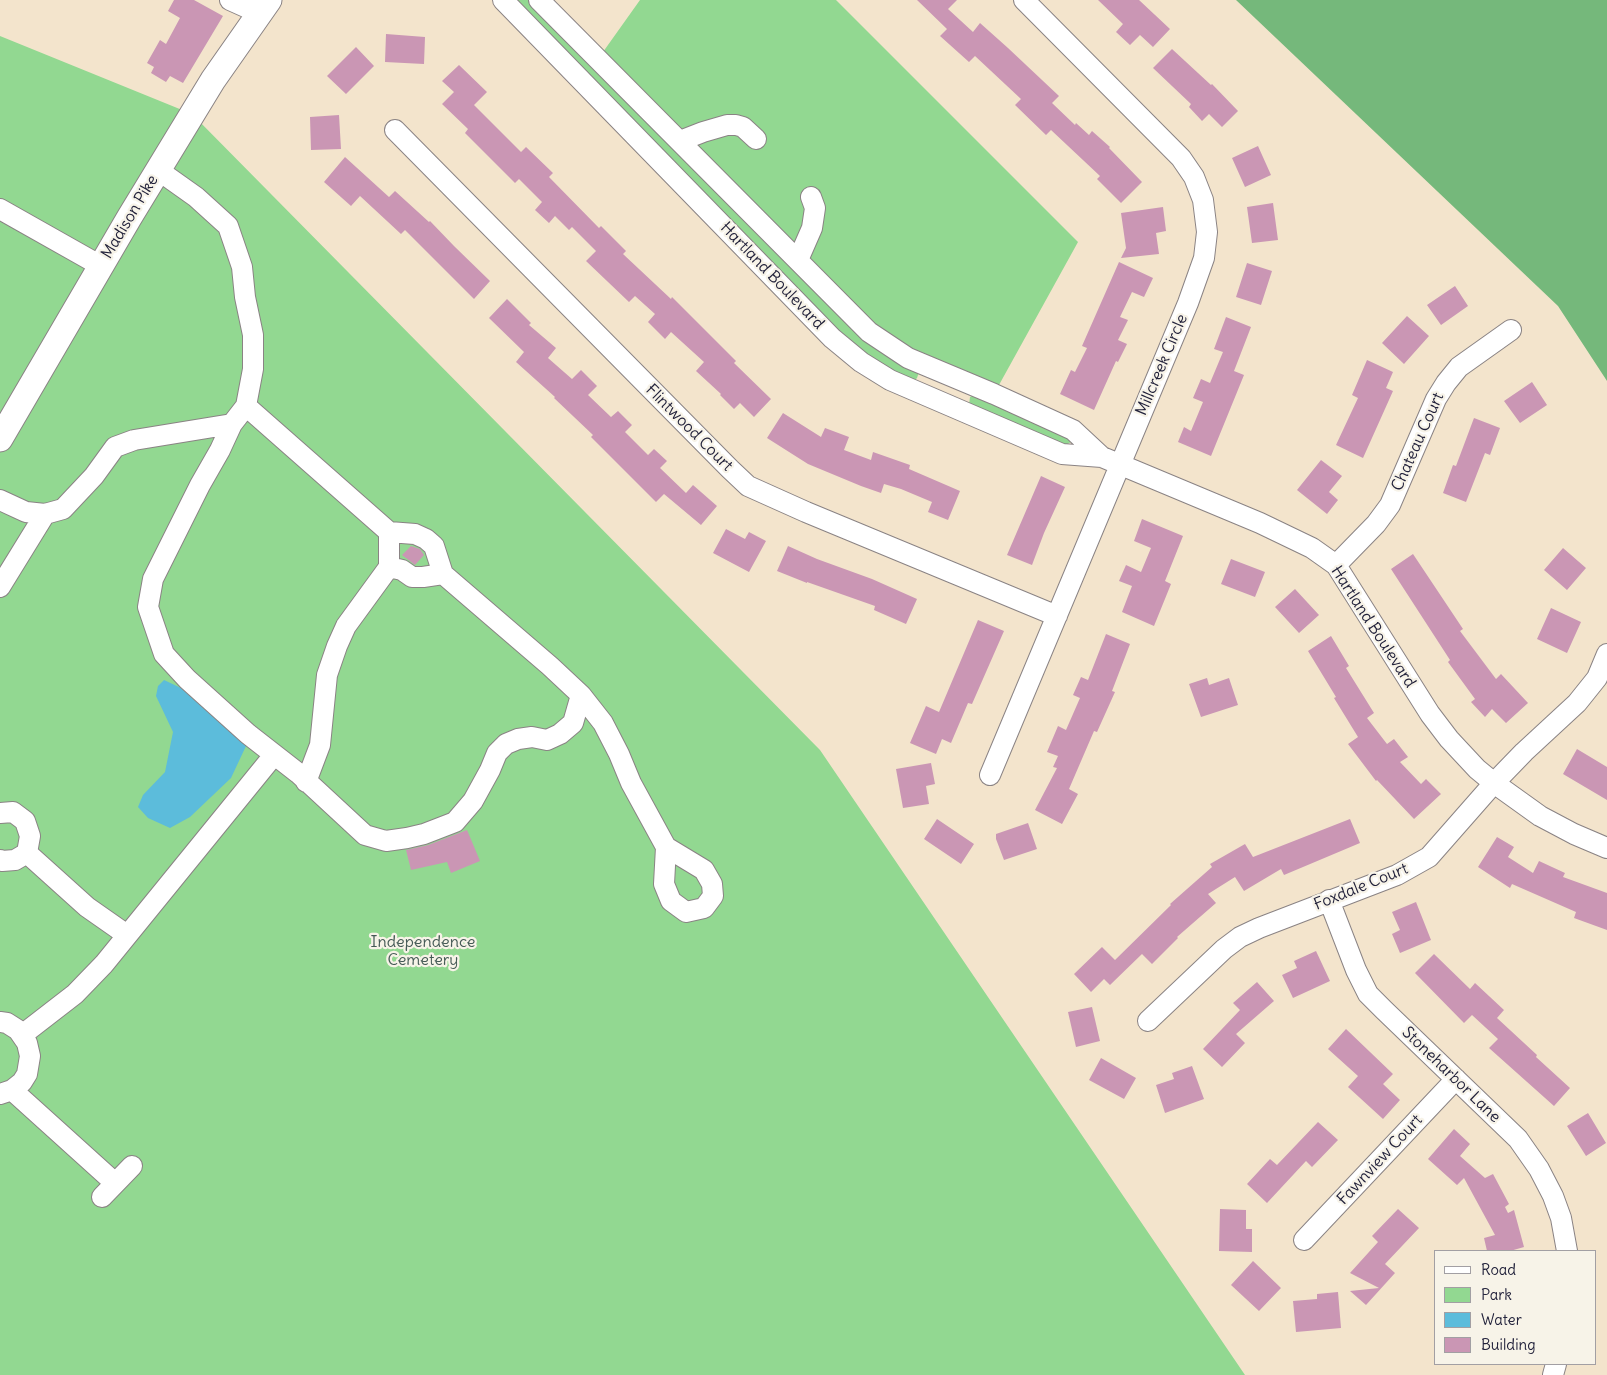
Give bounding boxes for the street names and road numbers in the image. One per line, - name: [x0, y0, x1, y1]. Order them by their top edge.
- street label: Madison Pike: [98, 172, 162, 262]
- street label: Hartland Boulevard: [716, 218, 828, 334]
- street label: Millcreek Circle: [1132, 312, 1192, 418]
- street label: Flintwood Court: [642, 381, 736, 475]
- street label: Chateau Court: [1388, 390, 1448, 494]
- street label: Hartland Boulevard: [1326, 563, 1420, 691]
- street label: Foxdale Court: [1311, 859, 1411, 915]
- street label: Stoneharbor Lane: [1398, 1023, 1504, 1127]
- street label: Fawnview Court: [1333, 1111, 1427, 1209]

